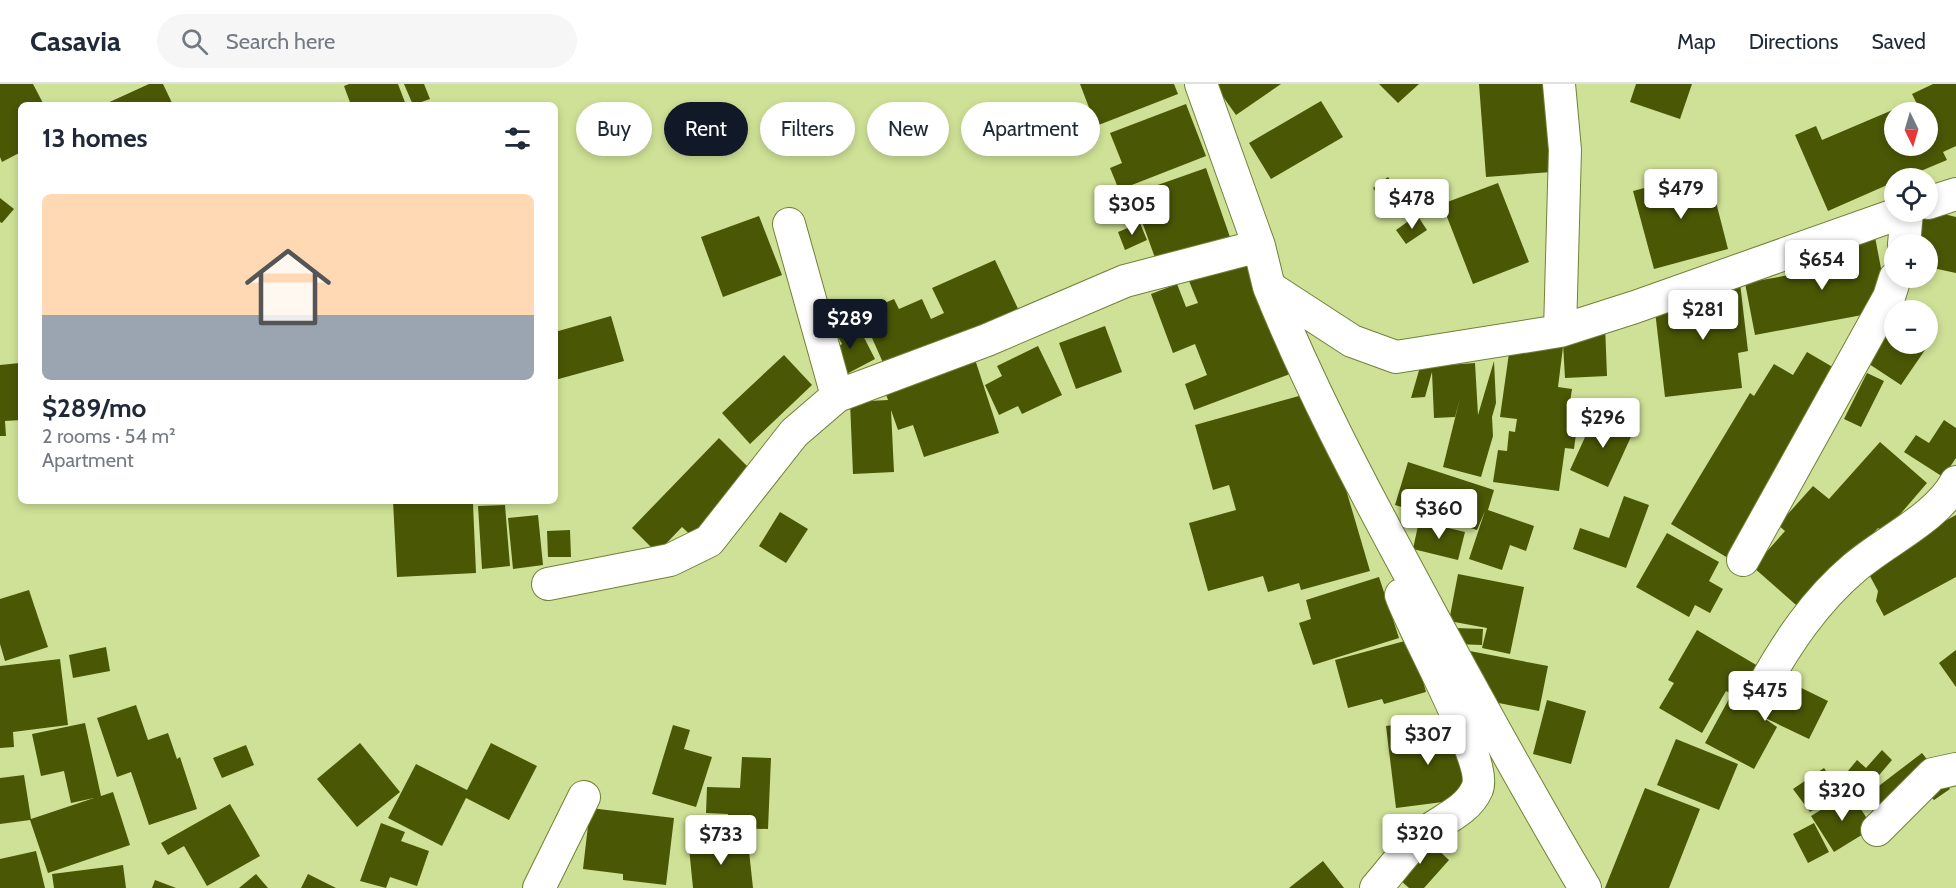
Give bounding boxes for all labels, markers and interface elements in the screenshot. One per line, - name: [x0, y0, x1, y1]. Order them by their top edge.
- search box: [157, 14, 577, 68]
- text: Casavia: [30, 24, 121, 58]
- icon: search: [178, 25, 211, 58]
- text: Search here: [226, 28, 335, 55]
- text: Map: [1677, 29, 1716, 54]
- text: Directions: [1749, 29, 1838, 54]
- text: Saved: [1871, 29, 1926, 54]
- chip: Buy: [576, 102, 652, 156]
- chip: Rent: [664, 102, 748, 156]
- chip: Filters: [760, 102, 855, 156]
- chip: New: [867, 102, 949, 156]
- chip: Apartment: [961, 102, 1100, 156]
- north arrow: [1884, 102, 1938, 156]
- map controls: [1884, 102, 1938, 354]
- text: 13 homes: [42, 122, 148, 154]
- icon: filters: [501, 122, 534, 155]
- button: locate: [1884, 168, 1938, 222]
- pin: $479: [1645, 169, 1717, 220]
- text: $479: [1658, 176, 1704, 200]
- pin: $478: [1376, 179, 1448, 230]
- pin: $305: [1096, 185, 1168, 236]
- text: $478: [1389, 186, 1435, 210]
- text: $305: [1108, 192, 1156, 216]
- icon: home: [234, 233, 342, 341]
- button: +: [1884, 234, 1938, 288]
- pin: $654: [1786, 240, 1858, 291]
- text: $654: [1799, 247, 1845, 271]
- pin: $281: [1667, 290, 1739, 341]
- text: $281: [1682, 297, 1724, 321]
- pin: $289: [814, 299, 886, 350]
- button: −: [1884, 300, 1938, 354]
- text: $289: [827, 306, 873, 330]
- text: $289/mo: [42, 392, 146, 424]
- pin: $296: [1567, 398, 1639, 449]
- text: $296: [1581, 405, 1625, 429]
- text: 2 rooms · 54 m²: [42, 424, 176, 448]
- text: Apartment: [42, 448, 134, 472]
- pin: $360: [1403, 489, 1475, 540]
- text: $360: [1415, 496, 1463, 520]
- pin: $475: [1729, 671, 1801, 722]
- text: $475: [1743, 678, 1787, 702]
- pin: $307: [1392, 715, 1464, 766]
- text: $307: [1405, 722, 1451, 746]
- pin: $320: [1806, 771, 1878, 822]
- text: $320: [1818, 778, 1866, 802]
- pin: $320: [1384, 814, 1456, 865]
- pin: $733: [685, 815, 757, 866]
- text: $320: [1396, 821, 1444, 845]
- text: $733: [699, 822, 743, 846]

